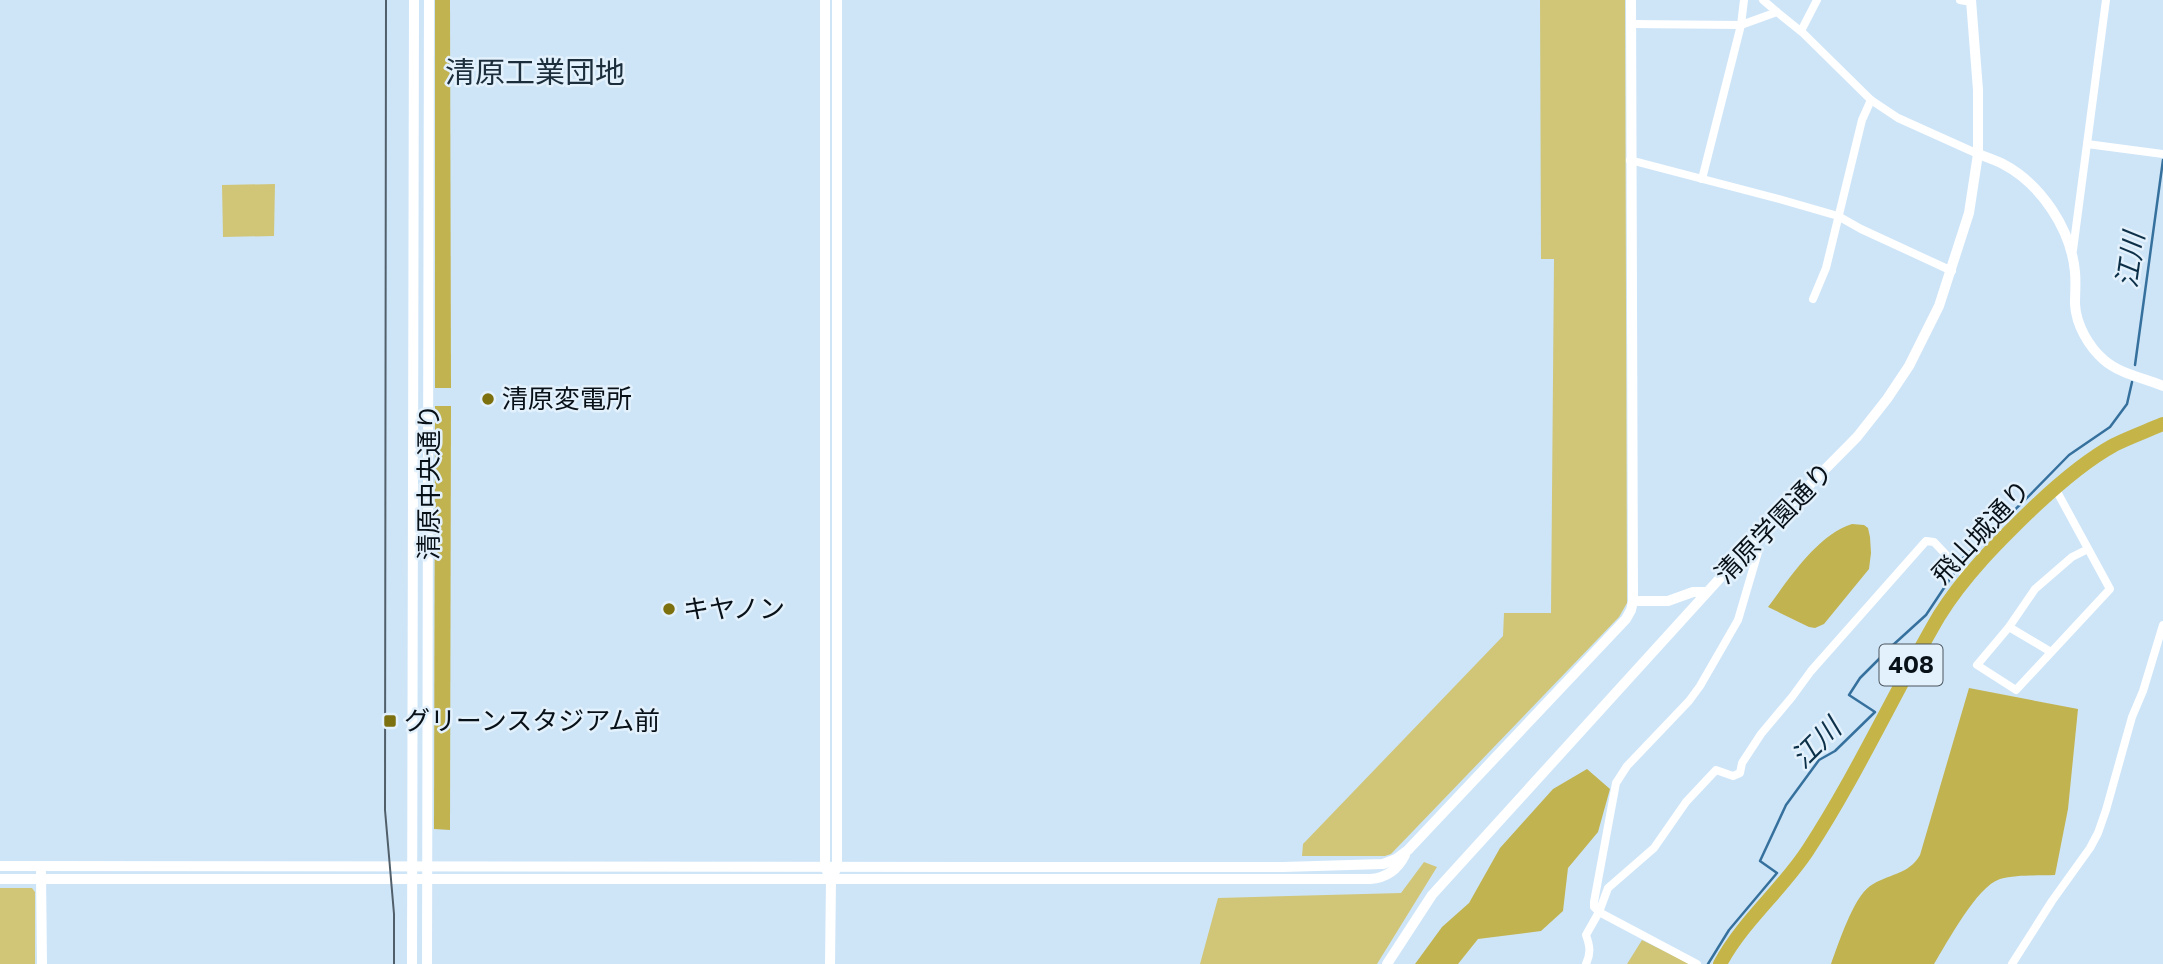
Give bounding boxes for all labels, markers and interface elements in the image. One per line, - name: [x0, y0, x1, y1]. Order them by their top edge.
- district label: 清原工業団地: [445, 52, 625, 89]
- water label: 江川: [2108, 227, 2150, 290]
- place label: 清原変電所: [502, 382, 632, 413]
- marker: 清原変電所: [480, 391, 496, 407]
- street label: 清原中央通り: [412, 404, 443, 560]
- street label: 清原学園通り: [1708, 455, 1838, 589]
- street label: 飛山城通り: [1924, 473, 2036, 589]
- place label: キヤノン: [683, 592, 785, 623]
- marker: キヤノン: [661, 601, 677, 617]
- road number: 408: [1880, 644, 1942, 686]
- place label: グリーンスタジアム前: [404, 704, 660, 735]
- water label: 江川: [1783, 708, 1849, 774]
- marker: グリーンスタジアム前: [382, 713, 398, 729]

